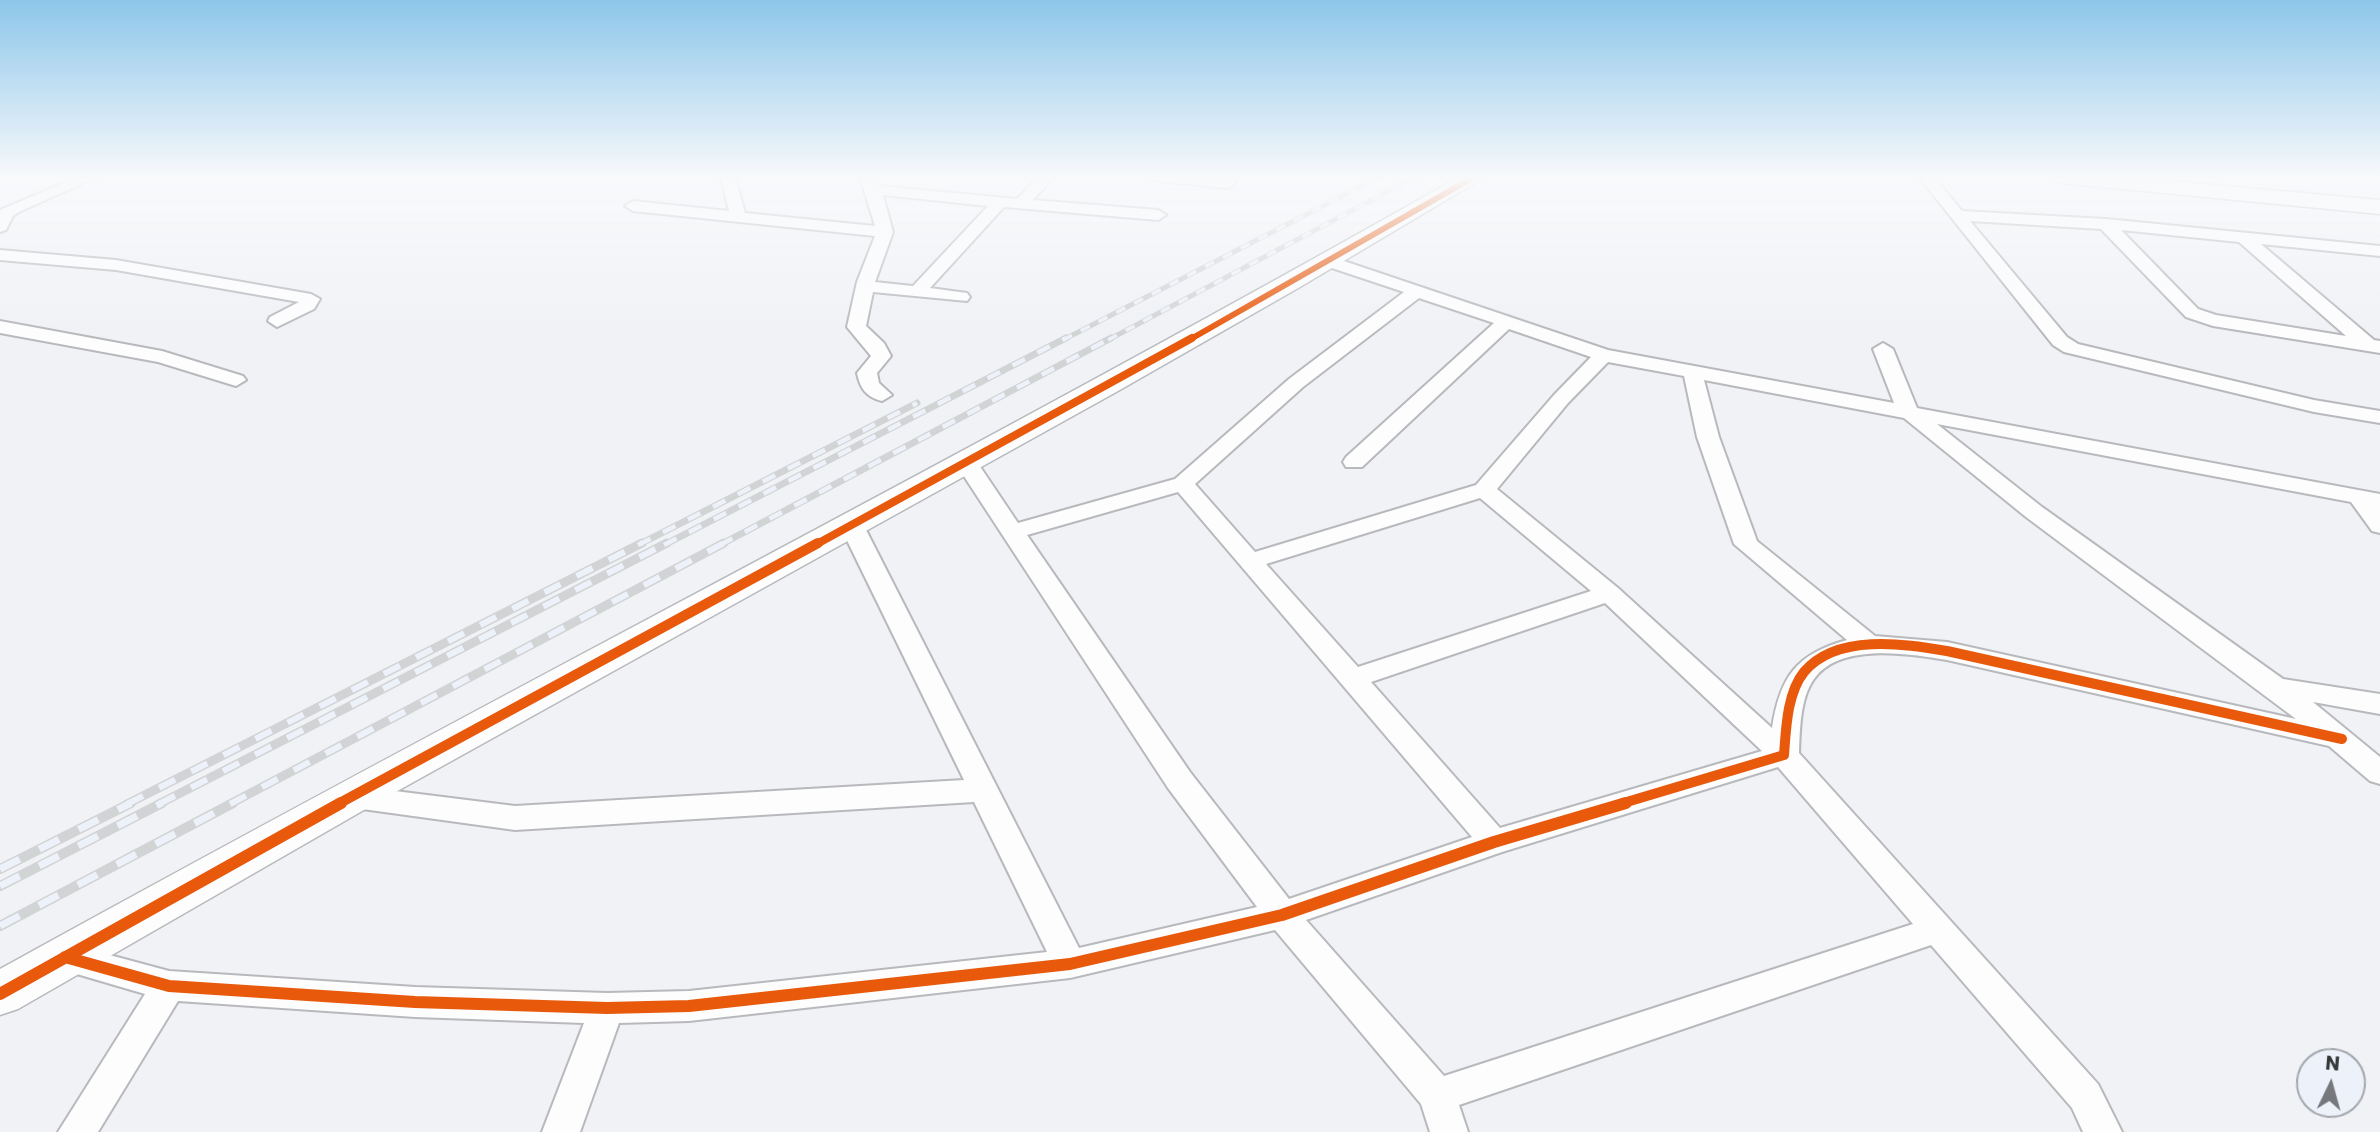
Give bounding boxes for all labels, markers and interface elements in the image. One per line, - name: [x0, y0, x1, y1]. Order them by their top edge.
- north arrow: [2296, 1048, 2366, 1118]
- text: N: [2324, 1050, 2341, 1078]

